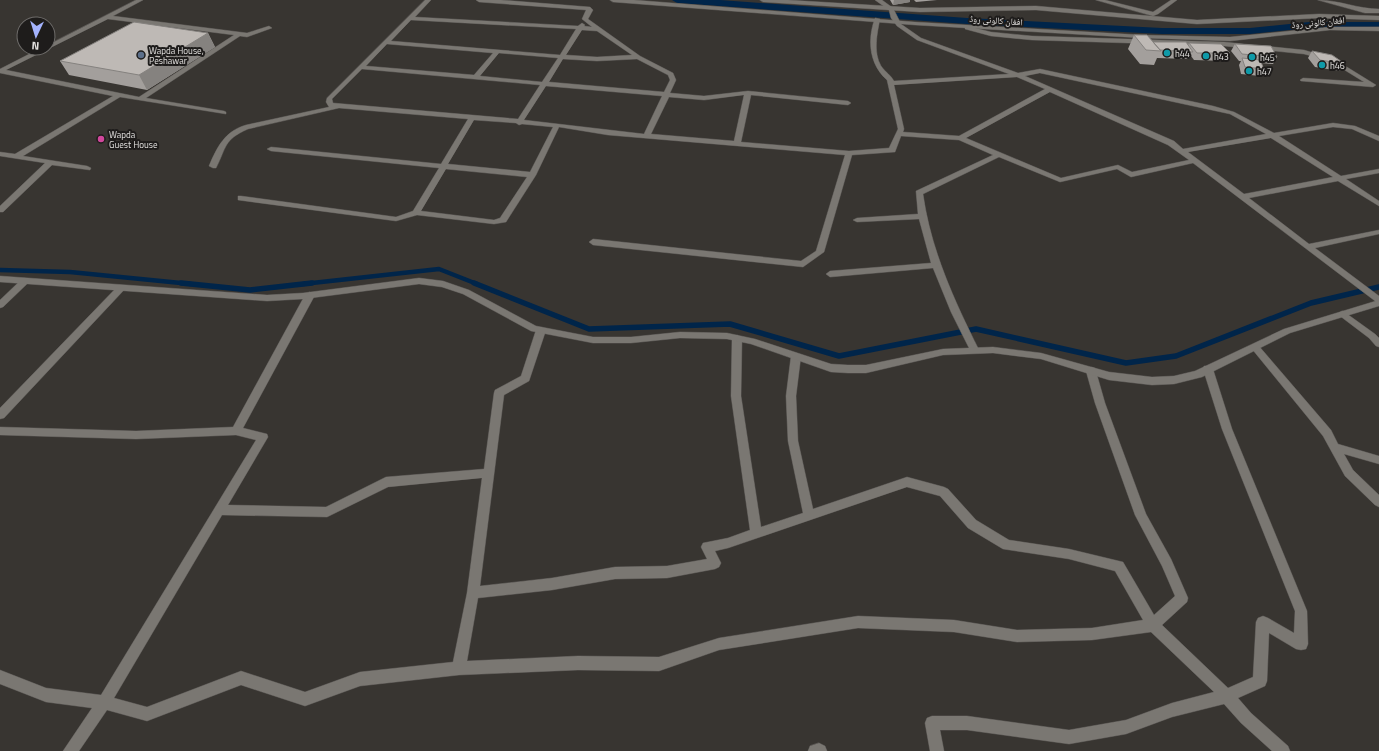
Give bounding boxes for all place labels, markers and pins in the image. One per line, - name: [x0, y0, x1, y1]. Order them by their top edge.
- place label: Wapda House, Peshawar: [149, 44, 204, 67]
- place label: h44: [1175, 47, 1190, 60]
- marker: h44: [1162, 48, 1172, 58]
- marker: Wapda House, Peshawar: [136, 50, 146, 60]
- place label: h43: [1214, 50, 1229, 63]
- marker: h43: [1201, 51, 1211, 61]
- place label: h45: [1260, 51, 1275, 64]
- marker: h45: [1247, 52, 1257, 62]
- place label: h46: [1330, 59, 1345, 72]
- marker: h46: [1317, 60, 1327, 70]
- place label: h47: [1257, 65, 1272, 78]
- marker: h47: [1244, 66, 1254, 76]
- place label: Wapda Guest House: [109, 128, 158, 151]
- marker: Wapda Guest House: [96, 134, 106, 144]

